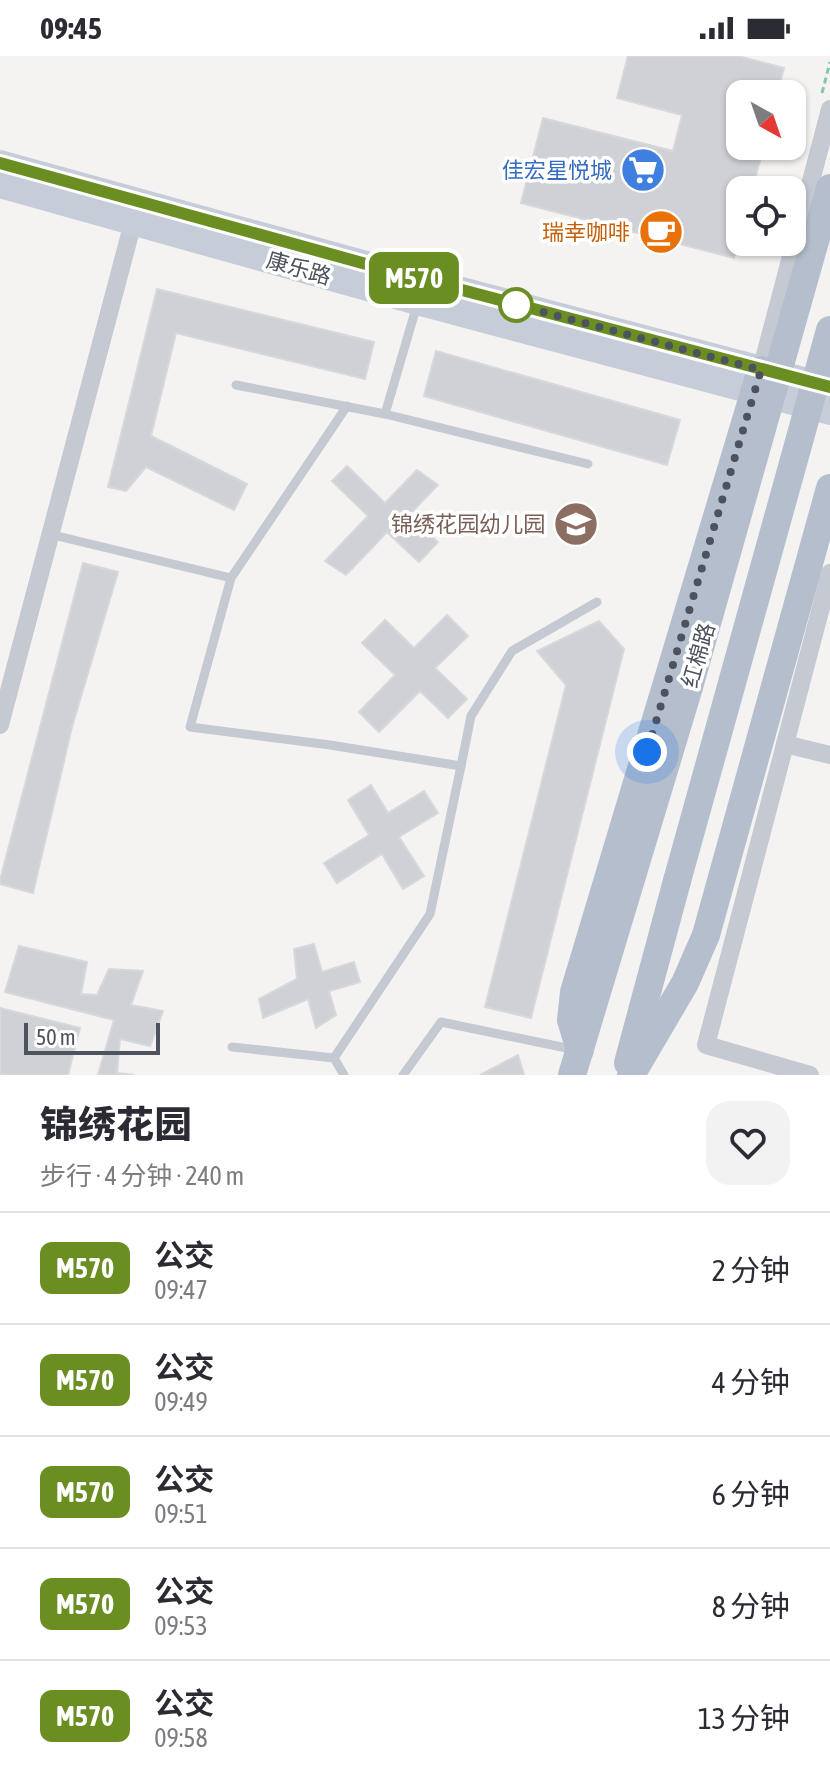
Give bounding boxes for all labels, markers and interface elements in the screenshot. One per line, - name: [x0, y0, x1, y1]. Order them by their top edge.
- text: 09:45: [40, 11, 102, 45]
- north arrow: [726, 80, 806, 160]
- map controls: [726, 80, 806, 256]
- supermarket icon: 佳宏星悦城: [619, 146, 667, 194]
- place label: 佳宏星悦城: [502, 157, 612, 183]
- button: locate: [726, 176, 806, 256]
- cafe icon: 瑞幸咖啡: [637, 208, 685, 256]
- place label: 瑞幸咖啡: [542, 219, 630, 245]
- street label: 康乐路: [264, 246, 334, 290]
- line badge: M570: [358, 252, 470, 304]
- text: M570: [385, 262, 443, 294]
- unlabelled marker: [499, 288, 533, 322]
- school or university icon: 锦绣花园幼儿园: [552, 500, 600, 548]
- place label: 锦绣花园幼儿园: [391, 511, 545, 537]
- street label: 红棉路: [676, 620, 720, 690]
- your location: [627, 732, 667, 772]
- scale bar: [24, 1019, 160, 1055]
- text: 50 m: [36, 1024, 76, 1050]
- button: heart: [706, 1101, 790, 1185]
- text: 锦绣花园: [40, 1103, 192, 1146]
- text: 步行 · 4 分钟 · 240 m: [40, 1161, 244, 1191]
- text: 公交: [154, 1238, 214, 1272]
- text: M570: [56, 1252, 114, 1284]
- text: 2 分钟: [712, 1253, 790, 1287]
- text: 09:47: [154, 1275, 208, 1305]
- text: 公交: [154, 1350, 214, 1384]
- text: M570: [56, 1364, 114, 1396]
- text: 4 分钟: [712, 1365, 790, 1399]
- text: 09:49: [154, 1387, 208, 1417]
- text: 公交: [154, 1462, 214, 1496]
- text: M570: [56, 1476, 114, 1508]
- text: 6 分钟: [712, 1477, 790, 1511]
- text: 09:51: [154, 1499, 208, 1529]
- text: 公交: [154, 1574, 214, 1608]
- text: M570: [56, 1588, 114, 1620]
- text: 8 分钟: [712, 1589, 790, 1623]
- text: 09:53: [154, 1611, 208, 1641]
- text: 公交: [154, 1686, 214, 1720]
- text: M570: [56, 1700, 114, 1732]
- text: 13 分钟: [698, 1701, 790, 1735]
- text: 09:58: [154, 1723, 208, 1753]

